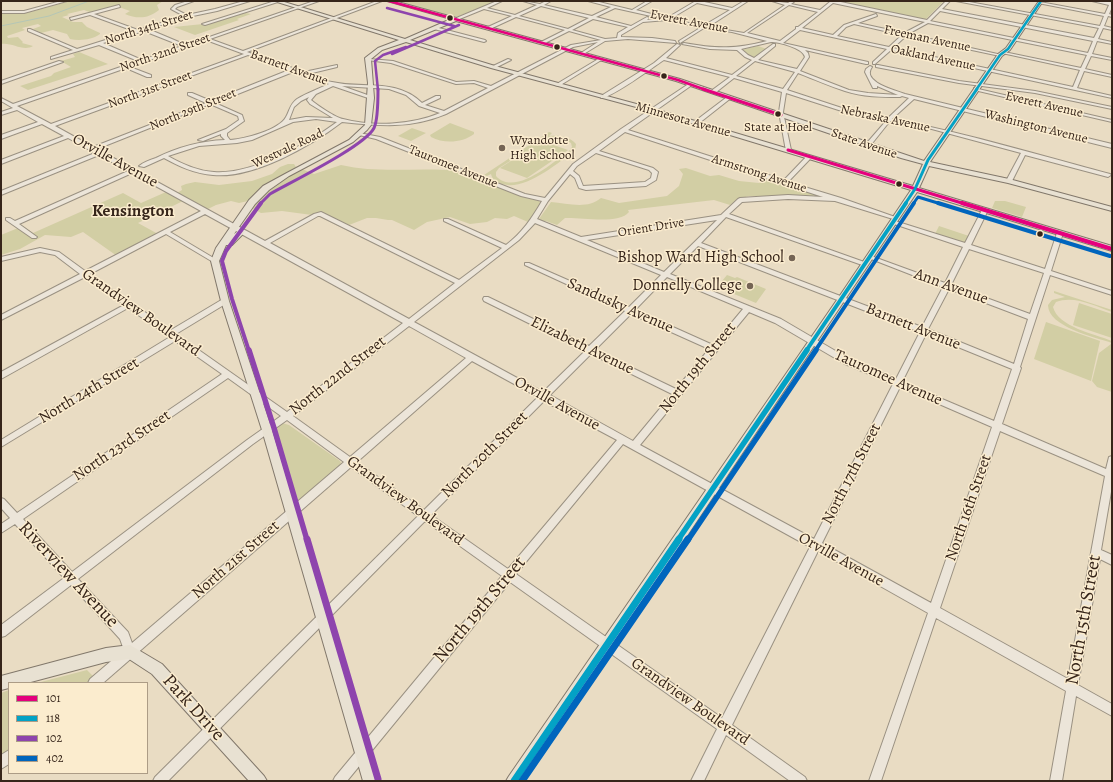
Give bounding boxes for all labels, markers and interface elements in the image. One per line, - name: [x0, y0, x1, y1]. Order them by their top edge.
- street label: North 34th Street: [103, 7, 195, 49]
- street label: Everett Avenue: [649, 7, 729, 37]
- unlabelled marker: [445, 13, 455, 23]
- street label: Freeman Avenue: [882, 22, 972, 56]
- street label: North 32nd Street: [118, 30, 212, 76]
- street label: Oakland Avenue: [889, 41, 977, 75]
- unlabelled marker: [552, 42, 562, 52]
- street label: Barnett Avenue: [248, 47, 330, 89]
- street label: North 31st Street: [106, 68, 194, 112]
- unlabelled marker: [659, 71, 669, 81]
- street label: North 29th Street: [147, 85, 239, 135]
- street label: Everett Avenue: [1004, 88, 1084, 122]
- street label: Minnesota Avenue: [634, 99, 732, 141]
- street label: Nebraska Avenue: [839, 102, 931, 136]
- street label: Washington Avenue: [983, 107, 1089, 147]
- marker: State at Hoel: [773, 109, 783, 119]
- place label: State at Hoel: [744, 120, 812, 136]
- street label: State Avenue: [829, 125, 899, 163]
- street label: Westvale Road: [250, 126, 326, 172]
- street label: Orville Avenue: [69, 130, 161, 192]
- place label: Wyandotte High School: [510, 133, 575, 164]
- street label: Tauromee Avenue: [406, 142, 500, 192]
- marker: Wyandotte High School: [497, 143, 507, 153]
- street label: Armstrong Avenue: [710, 151, 808, 197]
- unlabelled marker: [894, 179, 904, 189]
- district label: Kensington: [92, 202, 174, 222]
- street label: Orient Drive: [617, 215, 685, 241]
- unlabelled marker: [1035, 229, 1045, 239]
- place label: Bishop Ward High School: [617, 248, 784, 268]
- marker: Bishop Ward High School: [787, 253, 797, 263]
- street label: Grandview Boulevard: [78, 265, 204, 361]
- street label: Ann Avenue: [911, 265, 991, 309]
- street label: Sandusky Avenue: [564, 274, 676, 338]
- place label: Donnelly College: [632, 276, 742, 296]
- marker: Donnelly College: [745, 281, 755, 291]
- street label: Barnett Avenue: [863, 299, 963, 355]
- street label: Elizabeth Avenue: [527, 313, 637, 379]
- street label: North 19th Street: [655, 319, 741, 417]
- street label: North 22nd Street: [286, 332, 390, 420]
- street label: Tauromee Avenue: [831, 346, 945, 410]
- street label: North 24th Street: [35, 354, 143, 428]
- street label: Orville Avenue: [511, 373, 603, 435]
- street label: North 23rd Street: [70, 406, 174, 486]
- street label: North 20th Street: [438, 408, 532, 502]
- street label: North 17th Street: [818, 420, 886, 528]
- street label: Grandview Boulevard: [343, 452, 467, 550]
- street label: North 16th Street: [942, 452, 996, 564]
- street label: Riverview Avenue: [13, 517, 123, 633]
- street label: North 21st Street: [188, 517, 284, 603]
- street label: Orville Avenue: [795, 529, 887, 591]
- street label: North 19th Street: [429, 552, 531, 668]
- street label: North 15th Street: [1061, 553, 1107, 687]
- street label: Grandview Boulevard: [627, 654, 753, 750]
- street label: Park Drive: [157, 670, 229, 746]
- legend: [8, 682, 148, 774]
- text: 101: [46, 690, 61, 706]
- text: 118: [46, 710, 60, 726]
- text: 102: [46, 730, 62, 746]
- text: 402: [46, 750, 64, 766]

